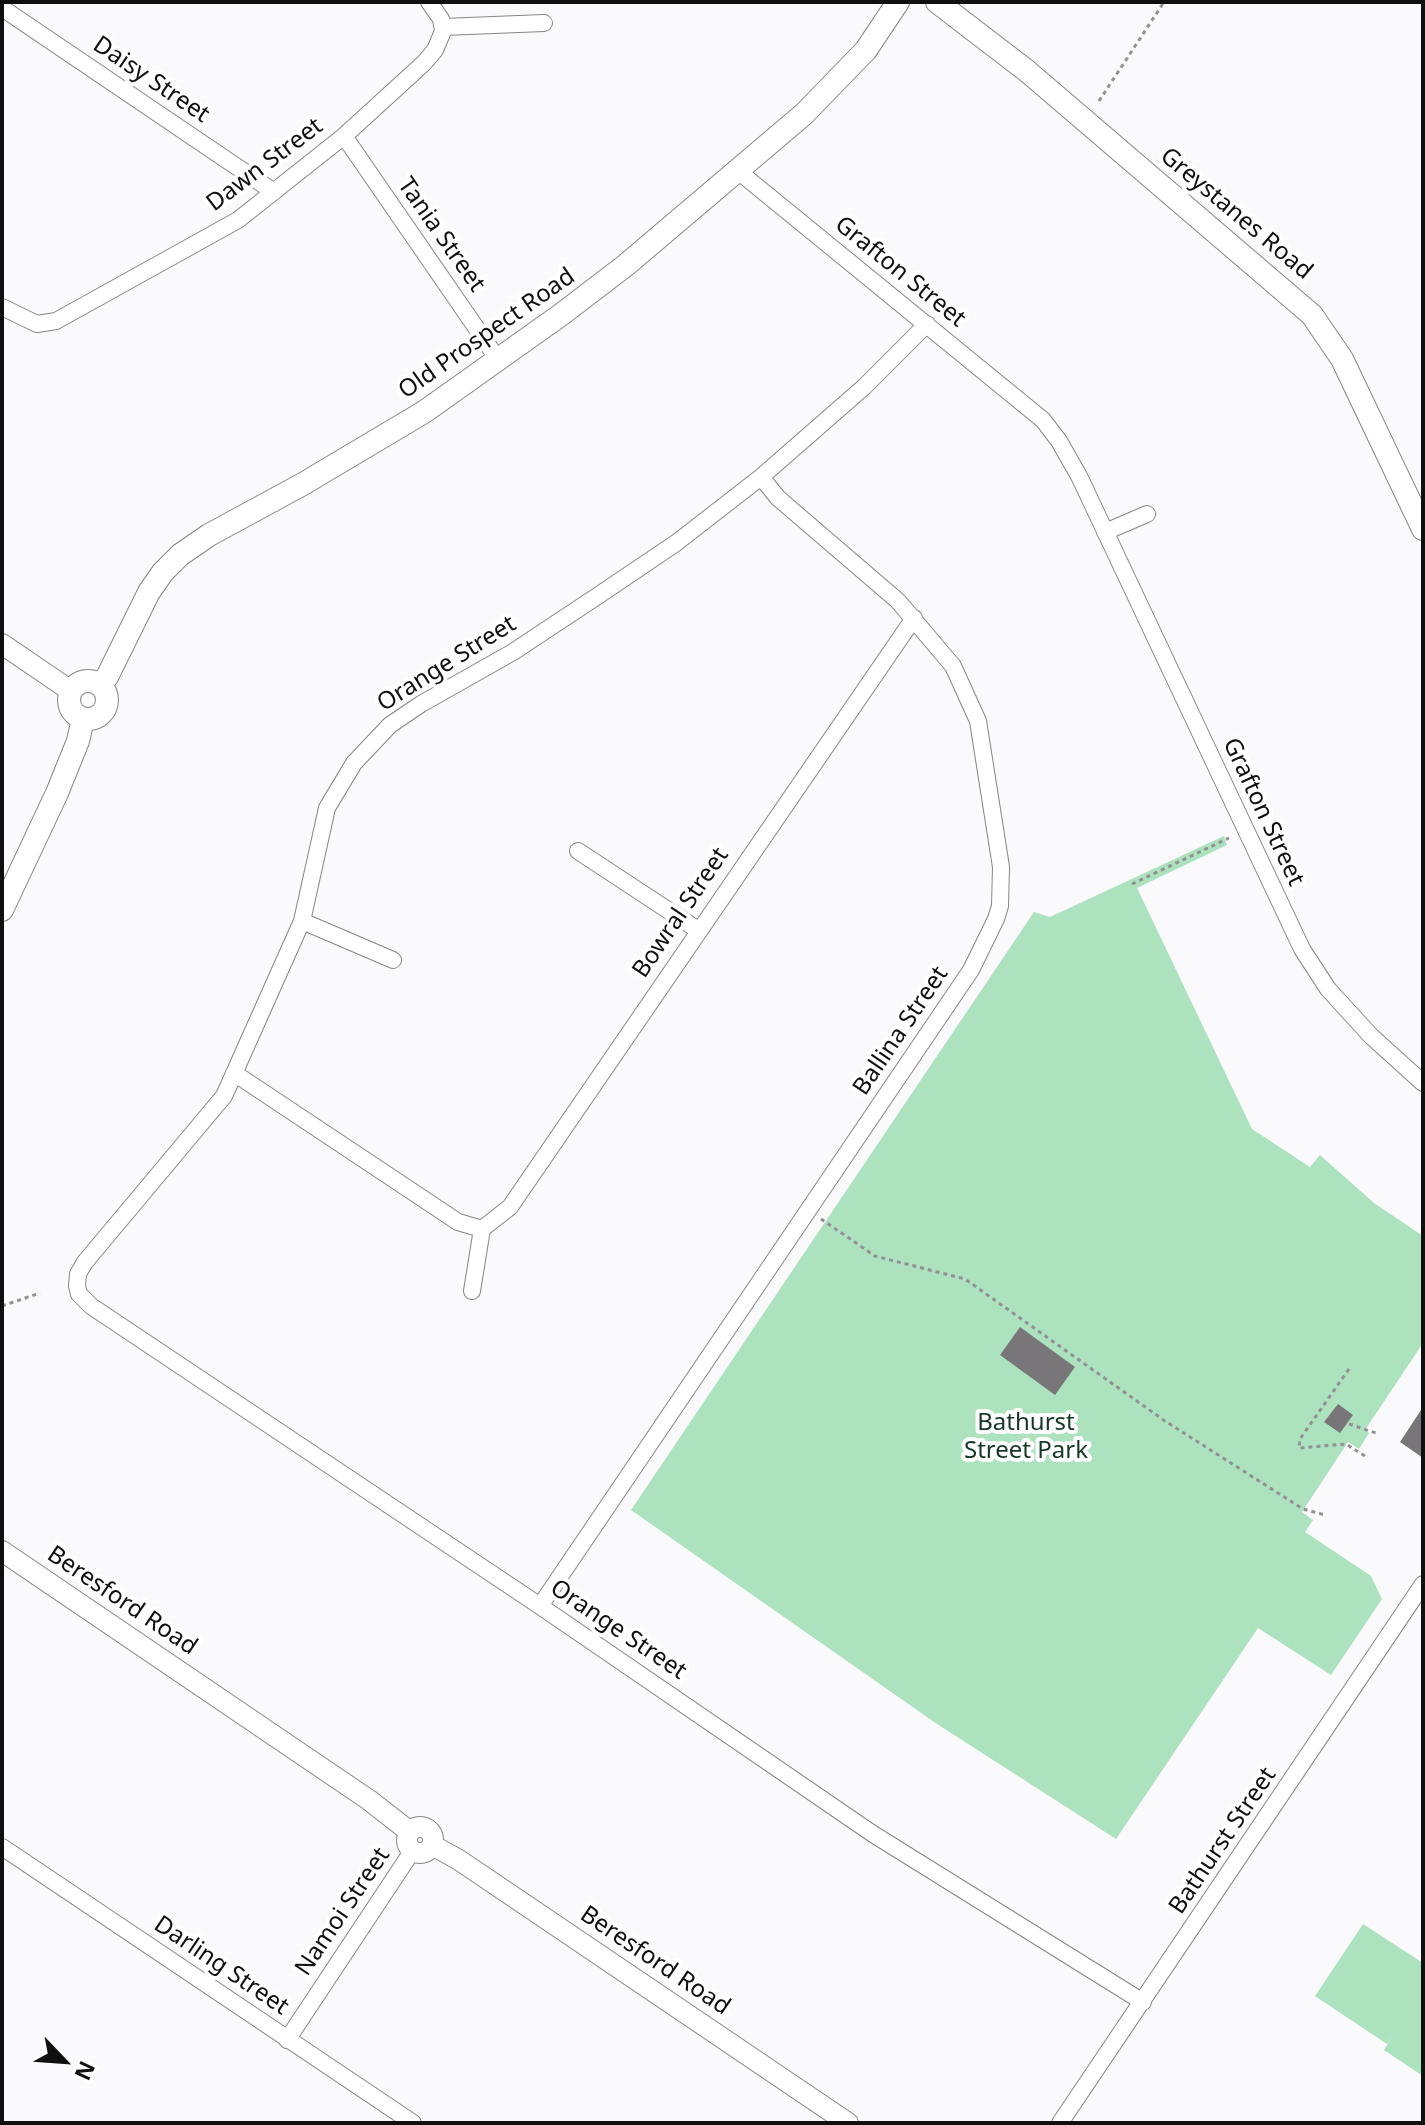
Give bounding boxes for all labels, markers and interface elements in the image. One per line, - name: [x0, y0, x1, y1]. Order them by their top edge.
- street label: Daisy Street: [87, 31, 215, 129]
- street label: Dawn Street: [201, 112, 329, 218]
- street label: Greystanes Road: [1154, 142, 1318, 286]
- street label: Tania Street: [391, 172, 491, 298]
- street label: Grafton Street: [829, 210, 971, 334]
- street label: Old Prospect Road: [393, 262, 581, 406]
- street label: Orange Street: [372, 610, 522, 718]
- street label: Grafton Street: [1216, 733, 1310, 891]
- street label: Bowral Street: [627, 842, 735, 984]
- street label: Ballina Street: [847, 961, 955, 1101]
- park label: Bathurst Street Park: [964, 1409, 1088, 1465]
- street label: Beresford Road: [42, 1540, 202, 1662]
- street label: Orange Street: [544, 1574, 692, 1686]
- street label: Bathurst Street: [1163, 1762, 1283, 1920]
- street label: Namoi Street: [290, 1843, 396, 1981]
- street label: Beresford Road: [575, 1900, 735, 2022]
- street label: Darling Street: [148, 1910, 294, 2022]
- north arrow: [24, 2021, 104, 2101]
- text: N: [68, 2057, 103, 2086]

